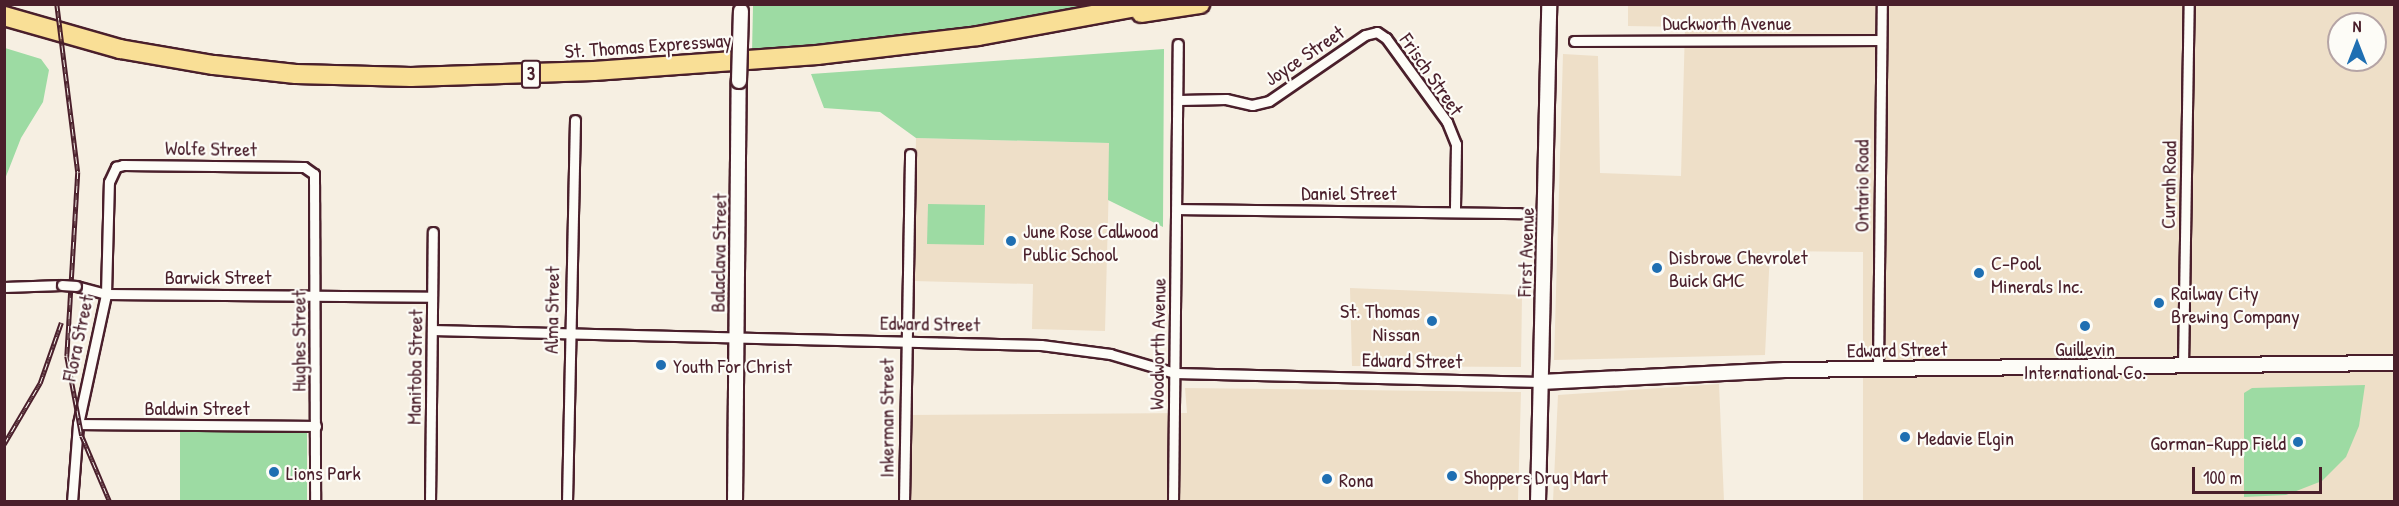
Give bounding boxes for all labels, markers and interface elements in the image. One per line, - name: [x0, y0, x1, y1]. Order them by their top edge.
- street label: Duckworth Avenue: [1662, 10, 1792, 34]
- north arrow: [2327, 12, 2387, 72]
- text: N: [2353, 15, 2361, 37]
- street label: Joyce Street: [1260, 20, 1348, 90]
- street label: St. Thomas Expressway: [564, 27, 732, 63]
- street label: Frisch Street: [1395, 28, 1469, 120]
- road number: 3: [520, 59, 542, 89]
- street label: Wolfe Street: [165, 135, 257, 161]
- street label: Ontario Road: [1849, 140, 1873, 232]
- street label: Currah Road: [2155, 141, 2181, 229]
- street label: Daniel Street: [1301, 180, 1397, 204]
- street label: Balaclava Street: [705, 193, 731, 313]
- street label: First Avenue: [1511, 207, 1539, 297]
- place label: June Rose Callwood Public School: [1023, 218, 1158, 265]
- marker: June Rose Callwood Public School: [1004, 234, 1018, 248]
- place label: Disbrowe Chevrolet Buick GMC: [1669, 244, 1808, 291]
- place label: C-Pool Minerals Inc.: [1991, 250, 2083, 297]
- marker: Disbrowe Chevrolet Buick GMC: [1650, 261, 1664, 275]
- street label: Barwick Street: [165, 264, 271, 288]
- street label: Alma Street: [538, 266, 564, 354]
- marker: C-Pool Minerals Inc.: [1972, 266, 1986, 280]
- street label: Woodworth Avenue: [1144, 278, 1170, 410]
- place label: Railway City Brewing Company: [2171, 280, 2300, 327]
- street label: Hughes Street: [286, 290, 310, 392]
- street label: Flora Street: [56, 293, 98, 383]
- marker: Railway City Brewing Company: [2152, 296, 2166, 310]
- place label: St. Thomas Nissan: [1340, 298, 1420, 345]
- street label: Manitoba Street: [401, 309, 427, 425]
- street label: Edward Street: [880, 310, 980, 336]
- marker: St. Thomas Nissan: [1425, 314, 1439, 328]
- marker: Guillevin International Co.: [2078, 319, 2092, 333]
- street label: Edward Street: [1847, 336, 1947, 362]
- place label: Guillevin International Co.: [2024, 336, 2146, 383]
- street label: Edward Street: [1362, 347, 1462, 373]
- place label: Youth For Christ: [673, 353, 792, 377]
- marker: Youth For Christ: [654, 358, 668, 372]
- street label: Inkerman Street: [874, 358, 898, 478]
- street label: Baldwin Street: [144, 395, 250, 419]
- place label: Medavie Elgin: [1917, 425, 2014, 449]
- marker: Medavie Elgin: [1898, 430, 1912, 444]
- place label: Gorman-Rupp Field: [2150, 430, 2286, 454]
- marker: Gorman-Rupp Field: [2291, 435, 2305, 449]
- scale bar: [2195, 455, 2326, 493]
- place label: Lions Park: [286, 460, 361, 484]
- place label: Shoppers Drug Mart: [1464, 464, 1608, 488]
- marker: Lions Park: [267, 465, 281, 479]
- text: 100 m: [2203, 465, 2242, 490]
- place label: Rona: [1339, 467, 1373, 491]
- marker: Shoppers Drug Mart: [1445, 469, 1459, 483]
- marker: Rona: [1320, 472, 1334, 486]

